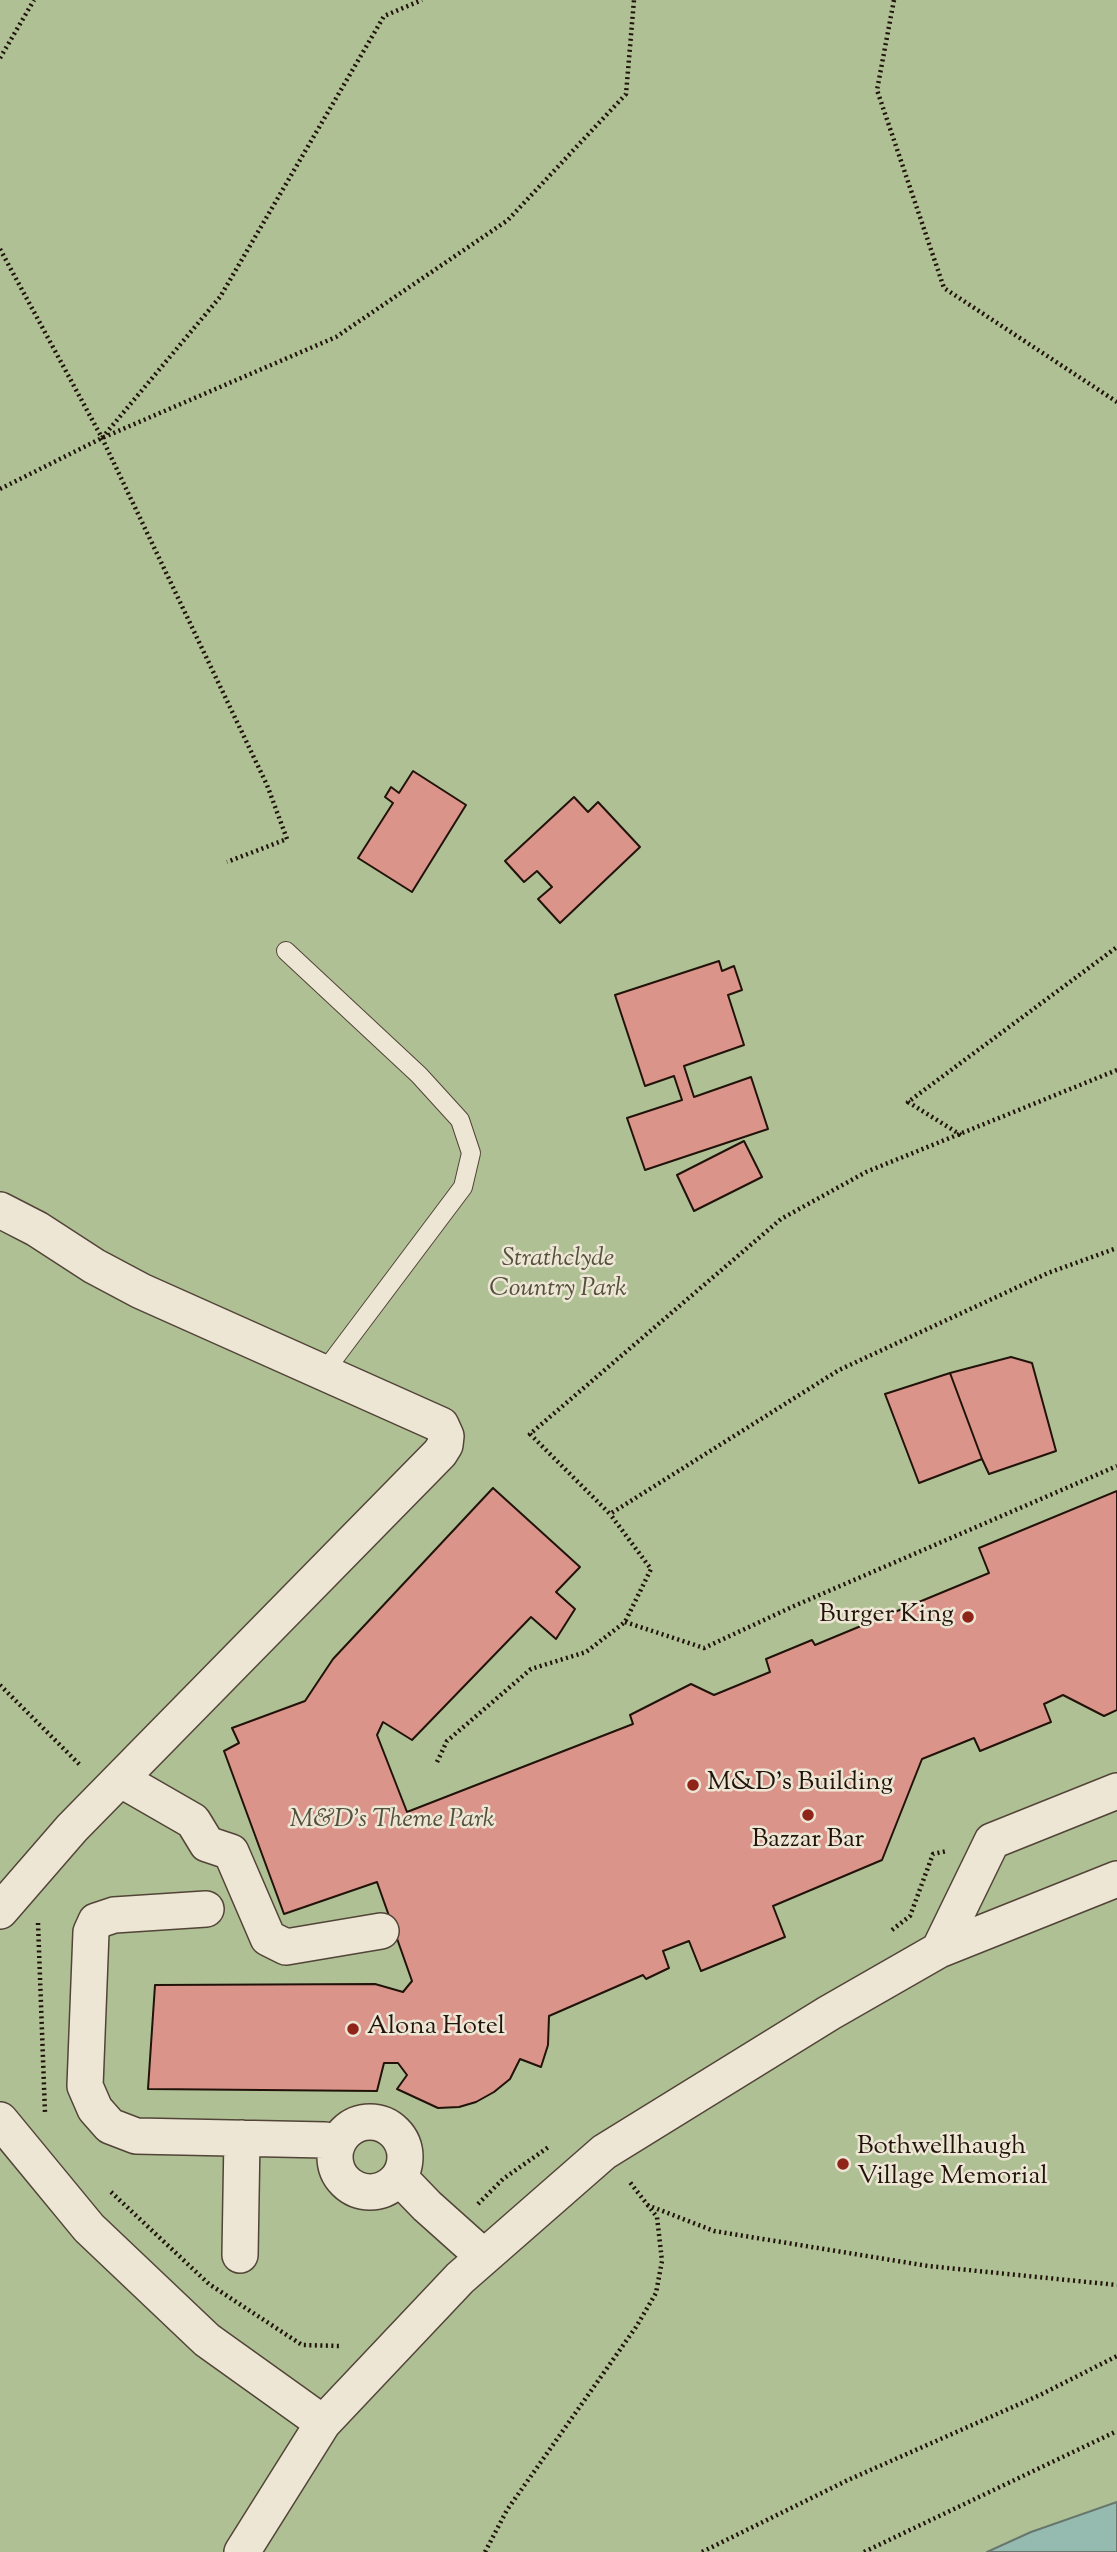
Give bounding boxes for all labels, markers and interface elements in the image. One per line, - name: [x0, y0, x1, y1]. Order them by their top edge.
- park label: Strathclyde Country Park: [489, 1245, 627, 1306]
- place label: Burger King: [819, 1601, 954, 1633]
- marker: Burger King: [960, 1609, 976, 1625]
- place label: M&D's Building: [707, 1769, 893, 1801]
- marker: M&D's Building: [685, 1777, 701, 1793]
- park label: M&D's Theme Park: [289, 1806, 495, 1838]
- marker: Bazzar Bar: [800, 1807, 816, 1823]
- place label: Bazzar Bar: [752, 1826, 864, 1858]
- place label: Alona Hotel: [367, 2013, 505, 2045]
- marker: Alona Hotel: [345, 2021, 361, 2037]
- place label: Bothwellhaugh Village Memorial: [857, 2133, 1048, 2194]
- marker: Bothwellhaugh Village Memorial: [835, 2156, 851, 2172]

